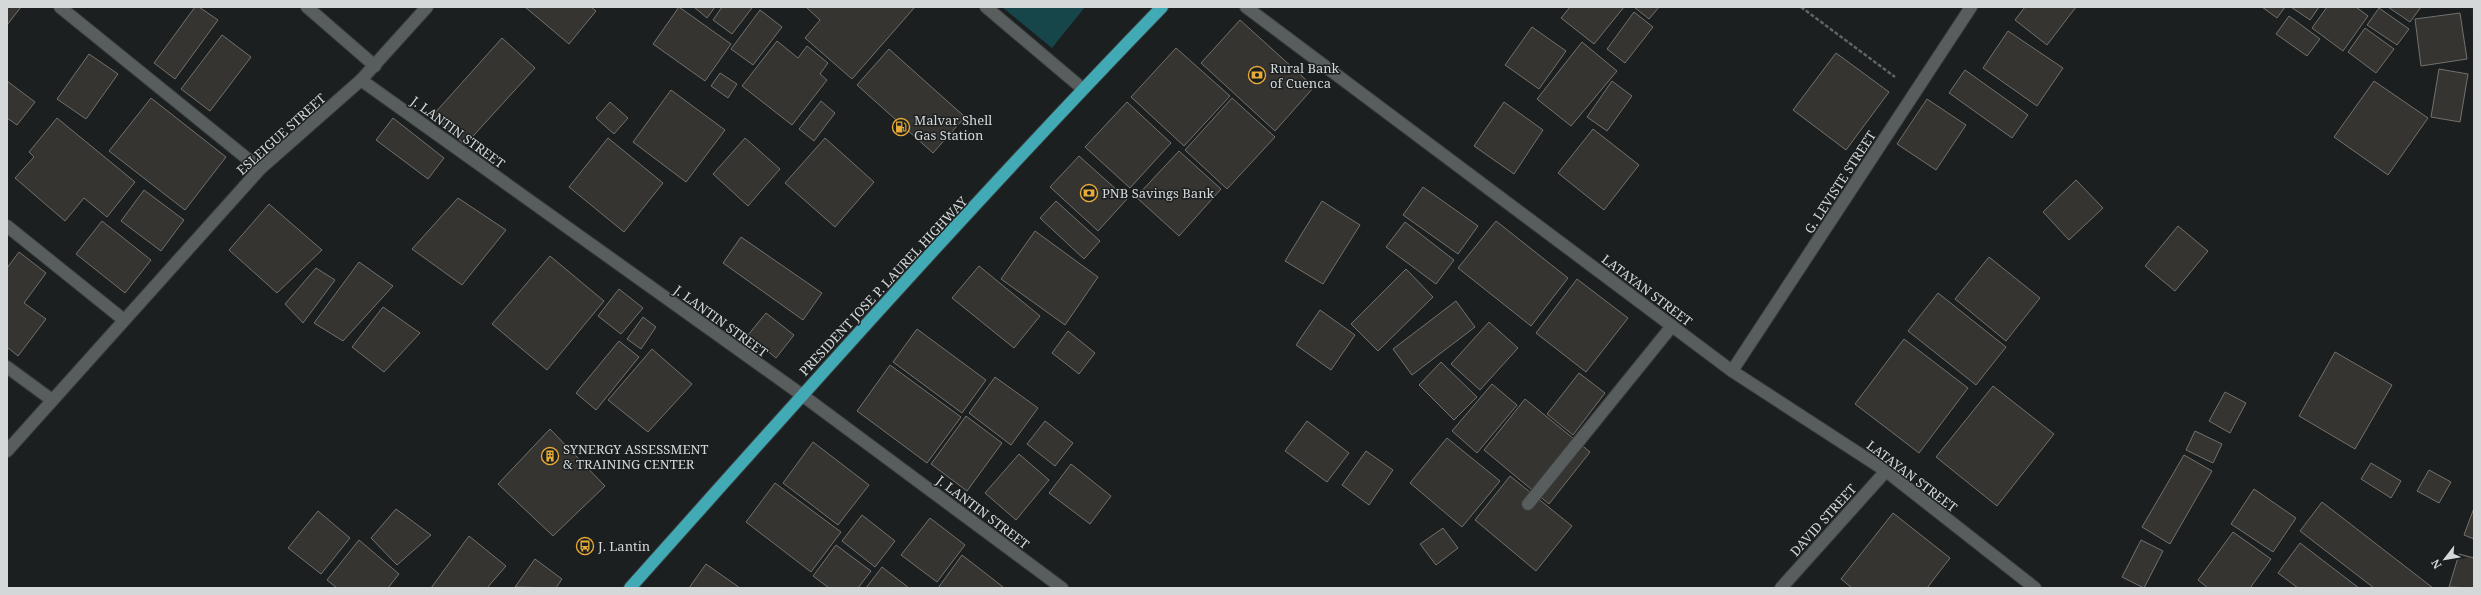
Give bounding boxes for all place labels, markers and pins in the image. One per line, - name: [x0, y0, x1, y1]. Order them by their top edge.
- place label: Rural Bank of Cuenca: [1270, 59, 1340, 92]
- bank icon: Rural Bank of Cuenca: [1247, 65, 1267, 85]
- place label: Malvar Shell Gas Station: [914, 111, 992, 144]
- fuel station icon: Malvar Shell Gas Station: [891, 117, 911, 137]
- bank icon: PNB Savings Bank: [1079, 183, 1099, 203]
- place label: PNB Savings Bank: [1102, 184, 1215, 202]
- place label: SYNERGY ASSESSMENT & TRAINING CENTER: [563, 440, 709, 473]
- building icon: SYNERGY ASSESSMENT & TRAINING CENTER: [540, 446, 560, 466]
- bus stop icon: J. Lantin: [575, 536, 595, 556]
- place label: J. Lantin: [597, 537, 651, 555]

